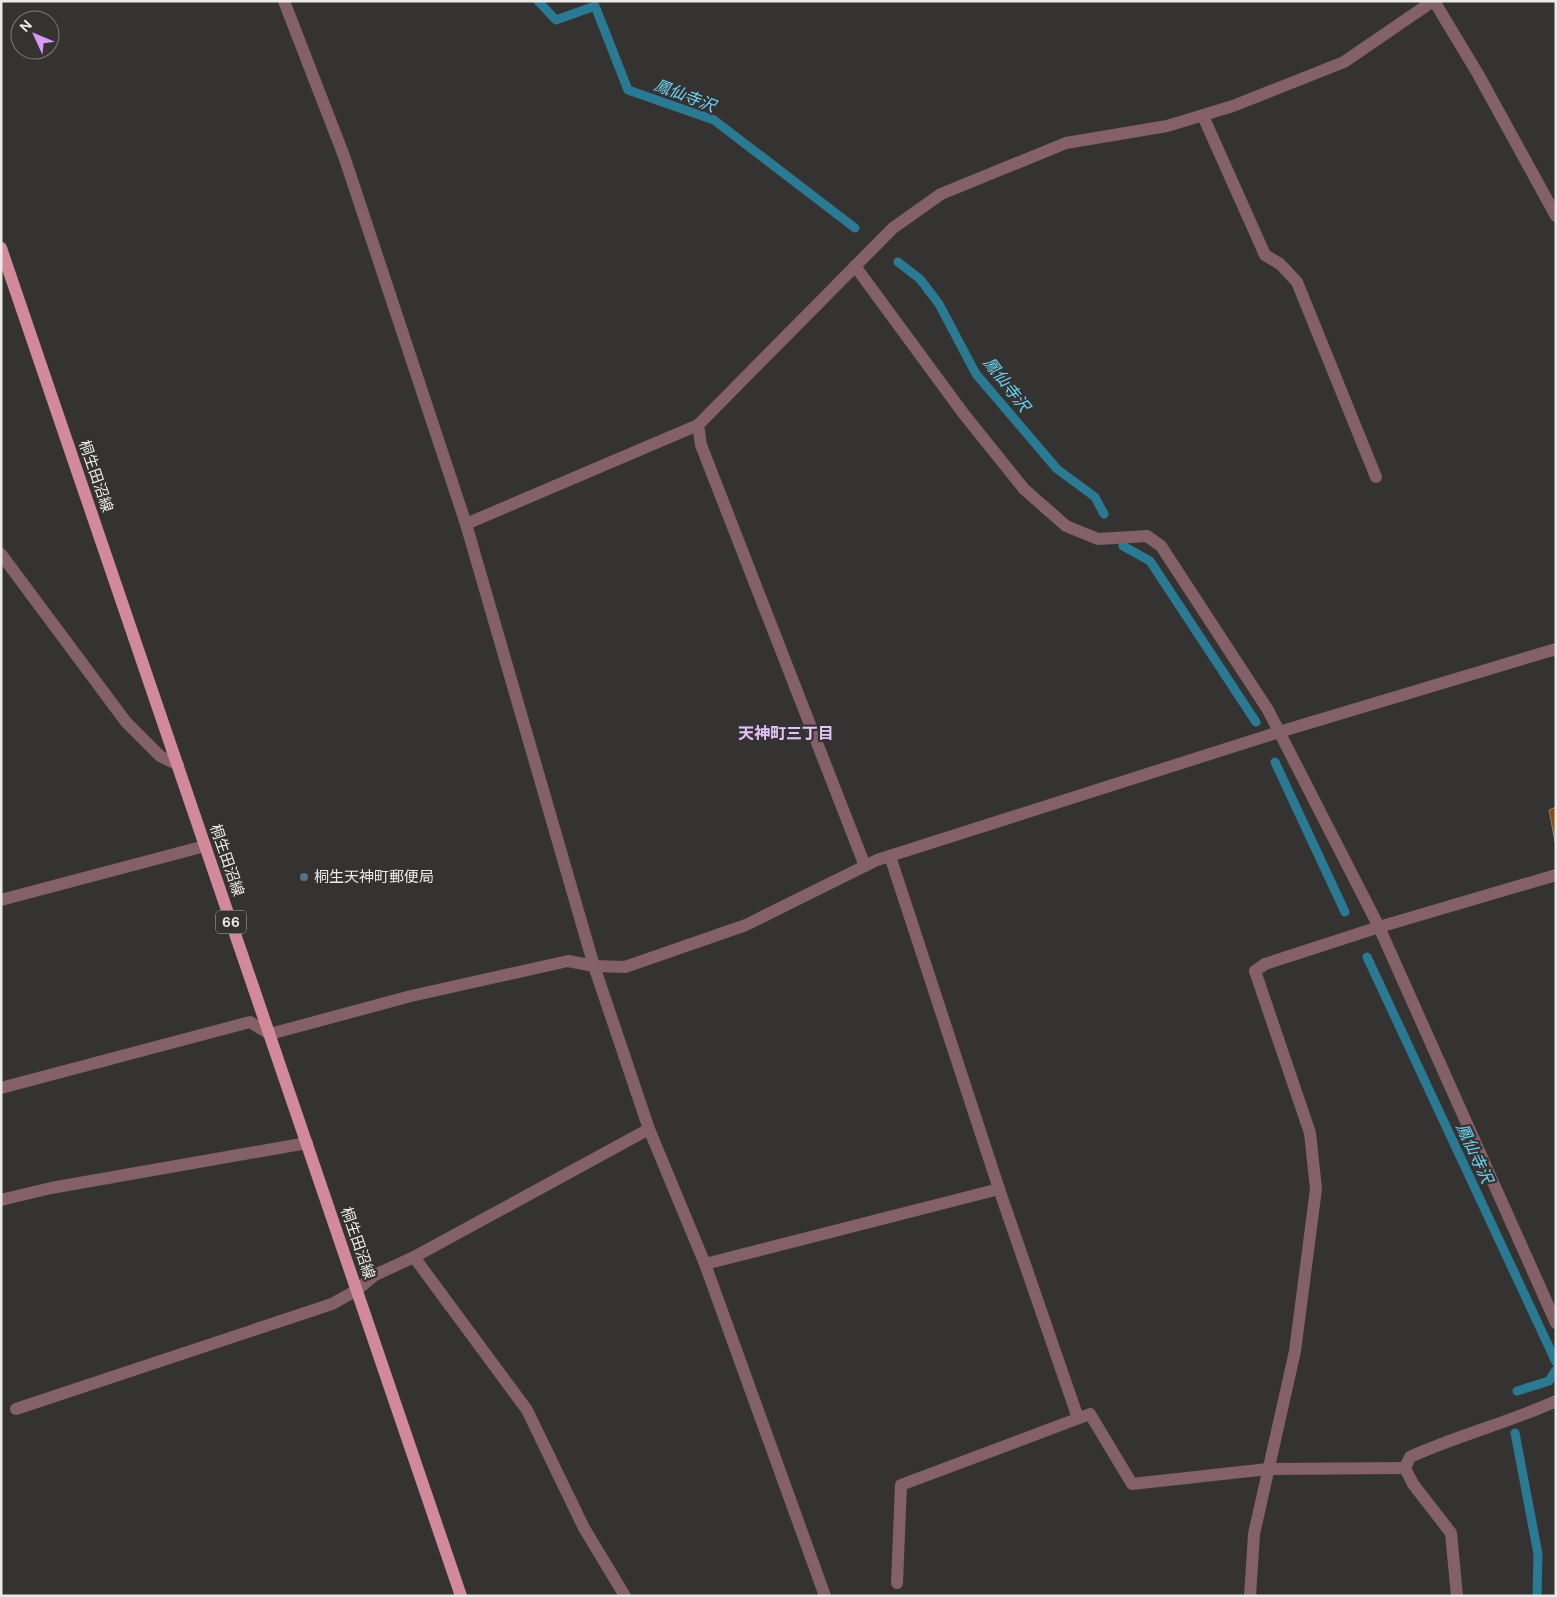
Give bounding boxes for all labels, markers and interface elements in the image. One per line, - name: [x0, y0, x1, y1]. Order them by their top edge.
- north arrow: [10, 10, 60, 60]
- text: N: [16, 16, 36, 36]
- water label: 鳳仙寺沢: [651, 74, 720, 117]
- water label: 鳳仙寺沢: [979, 353, 1036, 418]
- street label: 桐生田沼線: [74, 437, 118, 515]
- district label: 天神町三丁目: [738, 723, 834, 744]
- street label: 桐生田沼線: [205, 821, 249, 899]
- place label: 桐生天神町郵便局: [314, 867, 434, 887]
- marker: 桐生天神町郵便局: [298, 871, 310, 883]
- road number: 66: [216, 910, 246, 934]
- water label: 鳳仙寺沢: [1452, 1120, 1498, 1188]
- street label: 桐生田沼線: [336, 1204, 380, 1282]

